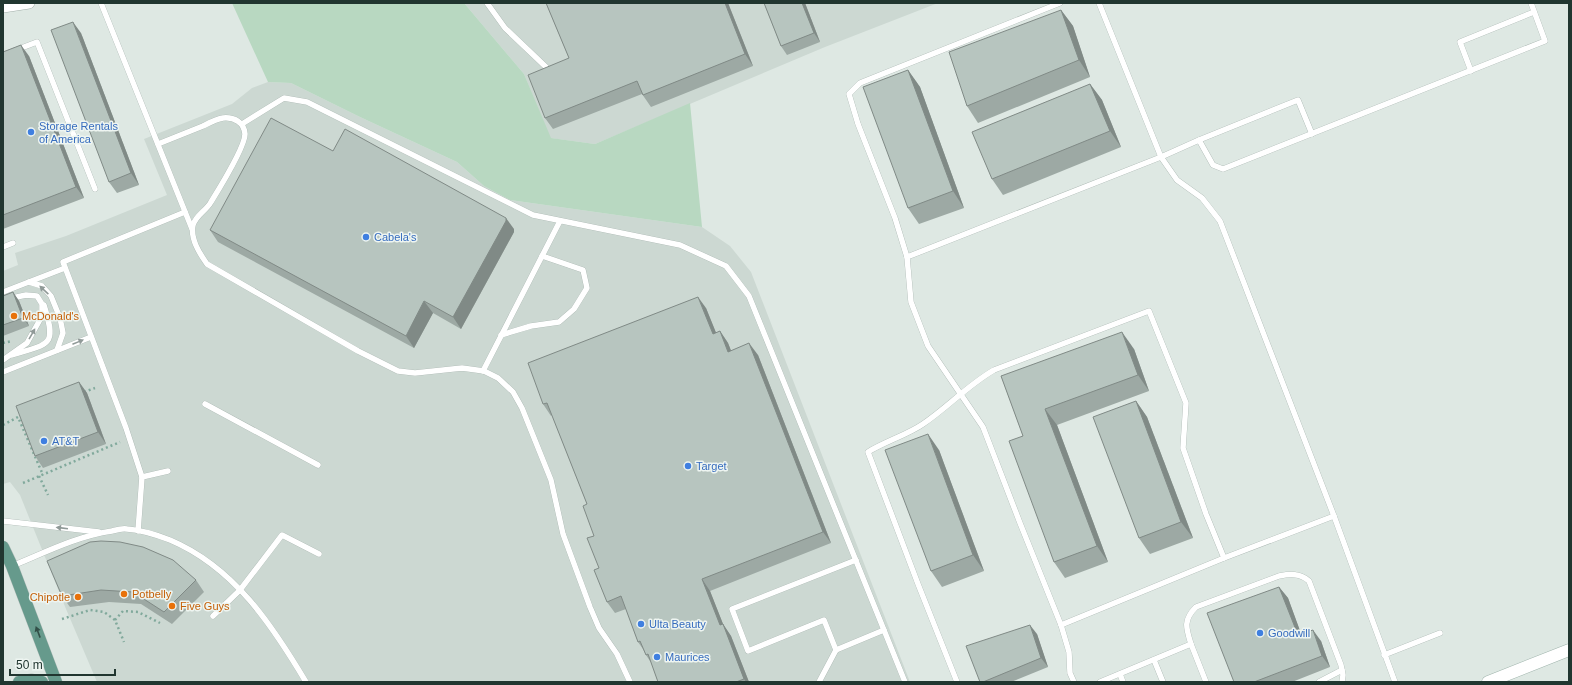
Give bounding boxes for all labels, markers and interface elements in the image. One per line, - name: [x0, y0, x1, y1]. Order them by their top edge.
- place label: Storage Rentals of America: [39, 120, 118, 145]
- marker: Storage Rentals of America: [26, 127, 36, 137]
- place label: Cabela's: [374, 231, 417, 243]
- marker: Cabela's: [361, 232, 371, 242]
- one-way arrow: [39, 285, 49, 294]
- place label: McDonald's: [22, 310, 80, 322]
- marker: McDonald's: [9, 311, 19, 321]
- one-way arrow: [28, 329, 35, 340]
- one-way arrow: [73, 338, 85, 344]
- place label: AT&T: [52, 435, 80, 447]
- marker: AT&T: [39, 436, 49, 446]
- place label: Target: [696, 460, 727, 472]
- marker: Target: [683, 461, 693, 471]
- one-way arrow: [56, 525, 68, 531]
- place label: Potbelly: [132, 588, 172, 600]
- marker: Potbelly: [119, 589, 129, 599]
- place label: Chipotle: [30, 591, 70, 603]
- marker: Chipotle: [73, 592, 83, 602]
- place label: Five Guys: [180, 600, 230, 612]
- marker: Five Guys: [167, 601, 177, 611]
- place label: Ulta Beauty: [649, 618, 706, 630]
- marker: Ulta Beauty: [636, 619, 646, 629]
- one-way arrow: [34, 626, 40, 638]
- place label: Goodwill: [1268, 627, 1310, 639]
- marker: Goodwill: [1255, 628, 1265, 638]
- scale bar: [10, 651, 115, 677]
- place label: Maurices: [665, 651, 710, 663]
- marker: Maurices: [652, 652, 662, 662]
- text: 50 m: [16, 658, 43, 672]

